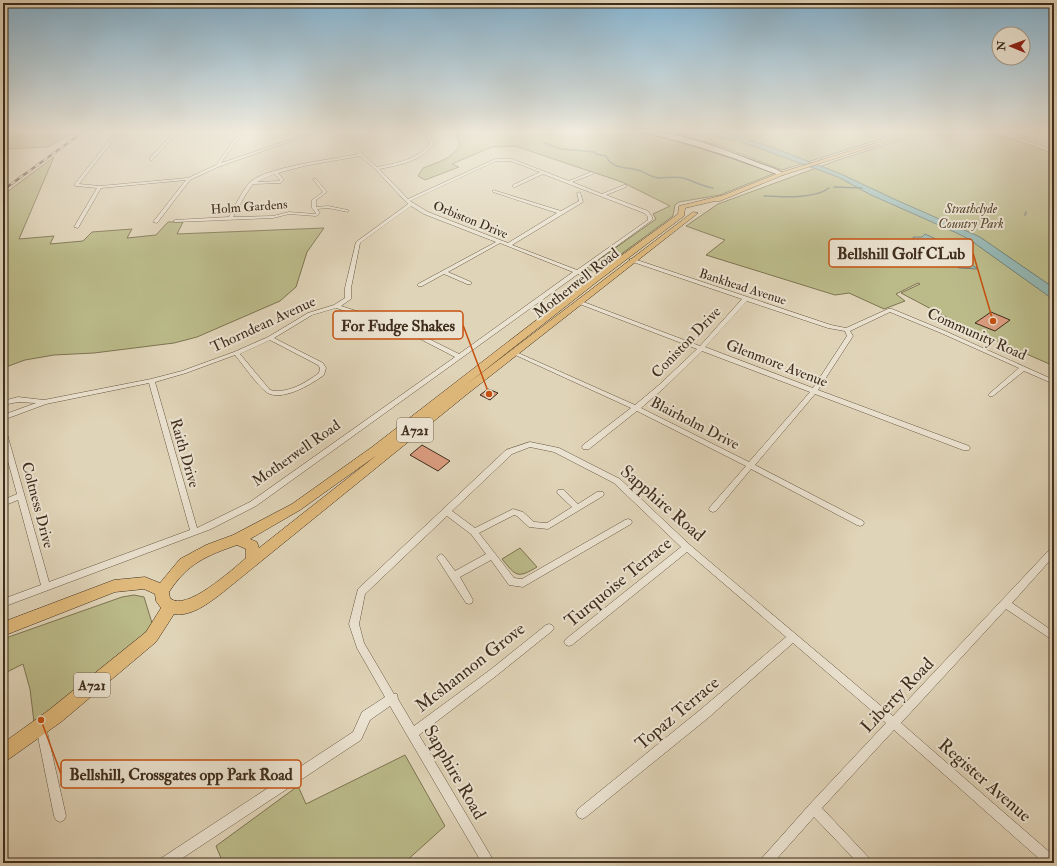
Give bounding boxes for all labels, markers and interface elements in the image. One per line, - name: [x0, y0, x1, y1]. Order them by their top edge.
- north arrow: [991, 26, 1031, 66]
- text: N: [995, 40, 1008, 52]
- street label: Holm Gardens: [210, 196, 289, 218]
- street label: Orbiston Drive: [431, 198, 511, 242]
- park label: Strathclyde Country Park: [938, 201, 1004, 232]
- callout: Bellshill Golf CLub: [829, 239, 973, 267]
- street label: Motherwell Road: [530, 244, 623, 323]
- text: Bellshill Golf CLub: [837, 244, 965, 264]
- street label: Bankhead Avenue: [697, 265, 789, 309]
- street label: Thorndean Avenue: [208, 292, 319, 357]
- street label: Coniston Drive: [647, 303, 725, 382]
- street label: Community Road: [924, 304, 1030, 365]
- callout: For Fudge Shakes: [333, 311, 463, 339]
- text: For Fudge Shakes: [341, 316, 455, 337]
- street label: Glenmore Avenue: [723, 335, 830, 392]
- street label: Blairholm Drive: [647, 393, 742, 454]
- street label: Raith Drive: [166, 416, 203, 490]
- street label: Motherwell Road: [248, 416, 345, 491]
- road number: A721: [397, 418, 433, 442]
- street label: Coltness Drive: [17, 460, 58, 550]
- street label: Sapphire Road: [615, 460, 710, 547]
- street label: Turquoise Terrace: [560, 532, 677, 633]
- street label: Mcshannon Grove: [411, 617, 530, 717]
- street label: Liberty Road: [856, 653, 939, 738]
- street label: Topaz Terrace: [631, 671, 724, 755]
- road number: A721: [74, 673, 110, 697]
- street label: Sapphire Road: [418, 721, 491, 824]
- street label: Register Avenue: [933, 734, 1036, 827]
- callout: Bellshill, Crossgates opp Park Road: [61, 760, 301, 788]
- text: Bellshill, Crossgates opp Park Road: [69, 765, 293, 786]

